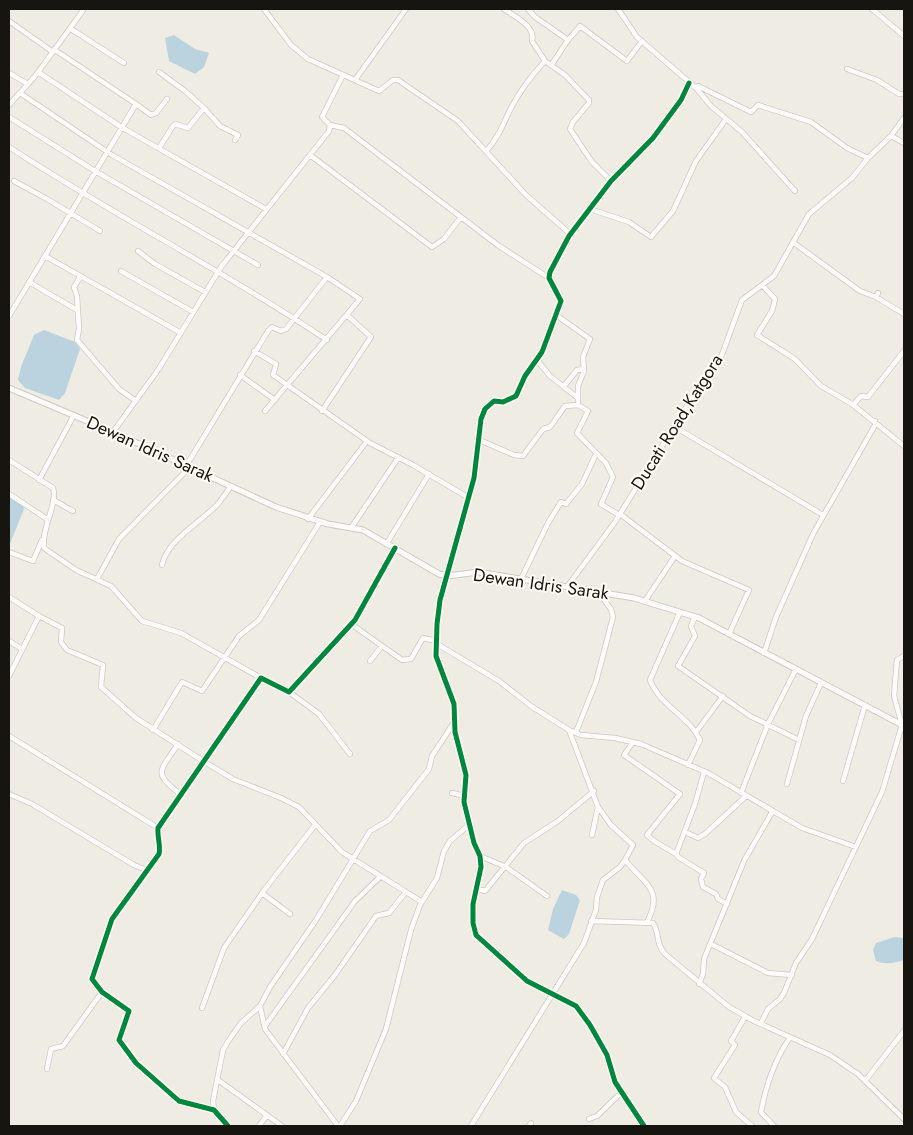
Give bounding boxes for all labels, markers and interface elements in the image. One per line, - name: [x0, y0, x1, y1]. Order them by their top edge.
- street label: Ducati Road,Katgora: [625, 349, 729, 495]
- street label: Dewan Idris Sarak: [82, 409, 218, 489]
- street label: Dewan Idris Sarak: [472, 562, 610, 606]

